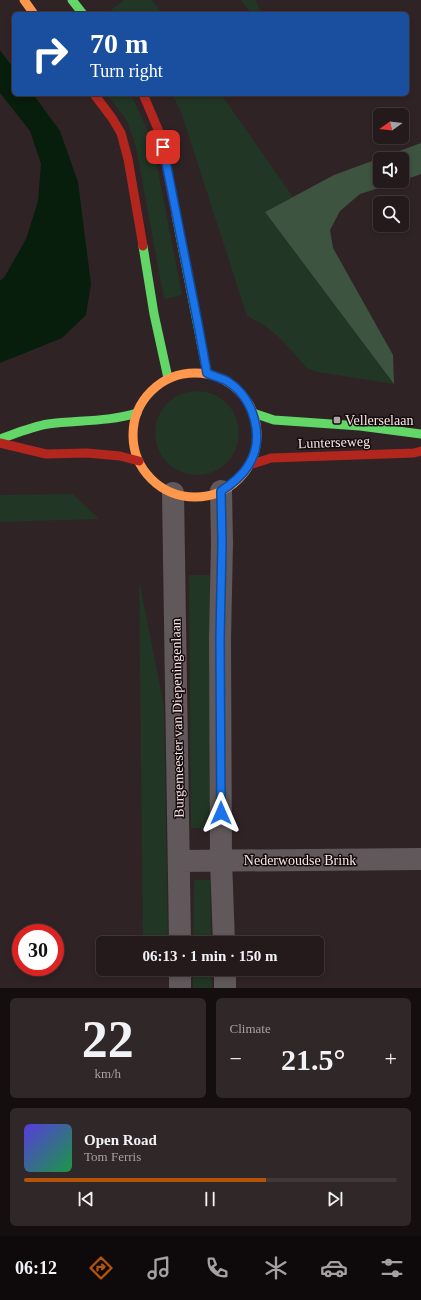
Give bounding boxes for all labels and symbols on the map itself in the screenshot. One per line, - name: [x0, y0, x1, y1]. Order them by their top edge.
- north arrow: [373, 108, 409, 144]
- pin: [146, 130, 180, 164]
- place label: Vellerselaan: [345, 413, 413, 428]
- marker: Vellerselaan: [332, 415, 342, 425]
- street label: Lunterseweg: [298, 434, 370, 451]
- street label: Burgemeester van Diepeningenlaan: [168, 618, 187, 818]
- position arrow: [200, 792, 242, 834]
- street label: Nederwoudse Brink: [244, 853, 356, 868]
- speed limit sign: 30: [12, 924, 64, 976]

